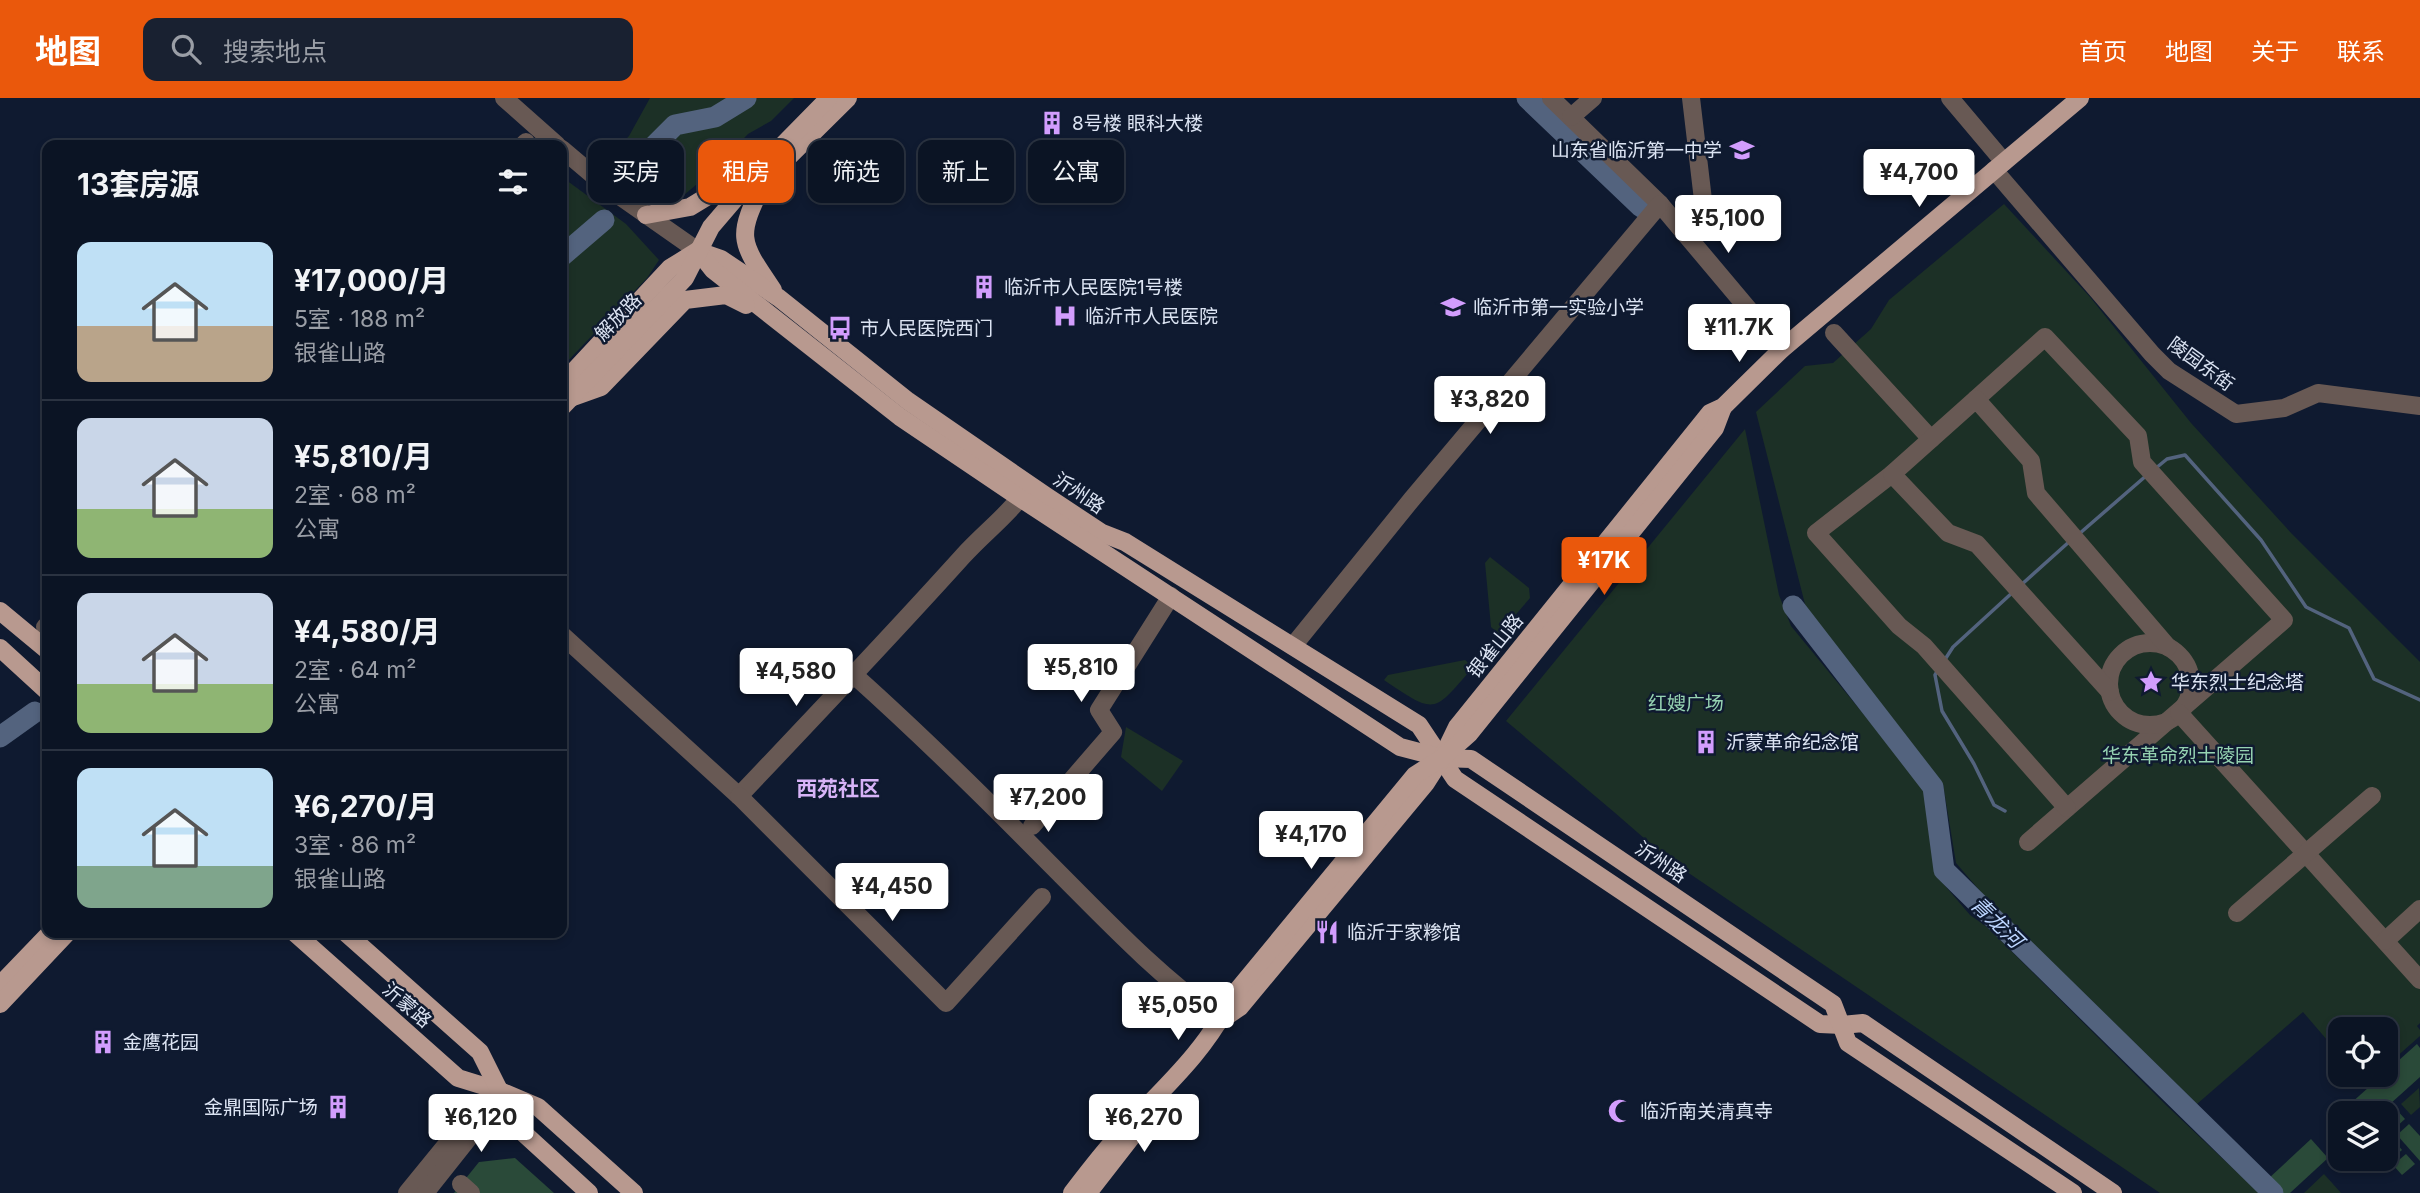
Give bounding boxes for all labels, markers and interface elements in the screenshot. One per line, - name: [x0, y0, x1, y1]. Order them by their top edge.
- search box: [143, 18, 633, 81]
- icon: search: [167, 30, 205, 68]
- text: 地图: [35, 31, 101, 71]
- text: 搜索地点: [223, 36, 327, 67]
- text: 首页: [2079, 37, 2127, 66]
- text: 地图: [2165, 37, 2213, 66]
- text: 关于: [2251, 37, 2299, 66]
- text: 联系: [2337, 37, 2385, 66]
- building icon: 8号楼 眼科大楼: [1038, 109, 1066, 137]
- place label: 8号楼 眼科大楼: [1072, 112, 1203, 135]
- school or university icon: 山东省临沂第一中学: [1728, 136, 1756, 164]
- place label: 山东省临沂第一中学: [1551, 139, 1722, 162]
- chip: 买房: [588, 140, 684, 203]
- chip: 租房: [698, 140, 794, 203]
- chip: 筛选: [808, 140, 904, 203]
- chip: 新上: [918, 140, 1014, 203]
- chip: 公寓: [1028, 140, 1124, 203]
- pin: ¥4,700: [1862, 150, 1976, 209]
- text: ¥4,700: [1879, 158, 1959, 186]
- icon: filters: [494, 163, 532, 201]
- text: 13套房源: [77, 166, 199, 202]
- pin: ¥5,100: [1671, 195, 1785, 255]
- text: ¥5,100: [1691, 204, 1765, 232]
- text: ¥17,000/月: [294, 262, 449, 298]
- icon: home: [133, 270, 217, 354]
- building icon: 临沂市人民医院1号楼: [970, 273, 998, 301]
- place label: 临沂市人民医院1号楼: [1004, 276, 1183, 299]
- street label: 解放路: [590, 289, 646, 345]
- school or university icon: 临沂市第一实验小学: [1439, 293, 1467, 321]
- place label: 临沂市第一实验小学: [1473, 296, 1644, 319]
- hospital icon: 临沂市人民医院: [1051, 302, 1079, 330]
- pin: ¥11.7K: [1682, 304, 1796, 364]
- text: 5室 · 188 m²: [294, 305, 425, 333]
- place label: 临沂市人民医院: [1085, 305, 1218, 328]
- text: ¥11.7K: [1704, 313, 1774, 341]
- bus stop icon: 市人民医院西门: [826, 314, 854, 342]
- place label: 市人民医院西门: [860, 317, 993, 340]
- street label: 陵园东街: [2163, 332, 2239, 396]
- text: 银雀山路: [294, 339, 386, 367]
- pin: ¥3,820: [1433, 376, 1547, 436]
- text: ¥3,820: [1450, 385, 1530, 413]
- text: ¥5,810/月: [294, 438, 433, 474]
- icon: home: [133, 446, 217, 530]
- street label: 沂州路: [1049, 468, 1109, 518]
- text: 2室 · 68 m²: [294, 481, 416, 509]
- text: 公寓: [294, 515, 340, 543]
- pin: ¥17K: [1563, 538, 1645, 597]
- text: ¥17K: [1578, 546, 1630, 574]
- street label: 银雀山路: [1462, 609, 1528, 683]
- text: ¥4,580/月: [294, 613, 441, 649]
- icon: home: [133, 621, 217, 705]
- pin: ¥5,810: [1024, 644, 1138, 704]
- pin: ¥4,580: [739, 648, 853, 708]
- text: ¥5,810: [1044, 653, 1118, 681]
- text: 2室 · 64 m²: [294, 656, 417, 684]
- text: ¥4,580: [756, 657, 836, 685]
- place icon: 华东烈士纪念塔: [2137, 668, 2165, 696]
- place label: 华东烈士纪念塔: [2171, 671, 2304, 694]
- text: 公寓: [294, 690, 340, 718]
- park label: 红嫂广场: [1648, 692, 1724, 715]
- building icon: 沂蒙革命纪念馆: [1692, 728, 1720, 756]
- place label: 沂蒙革命纪念馆: [1726, 731, 1859, 754]
- park label: 华东革命烈士陵园: [2102, 744, 2254, 767]
- pin: ¥7,200: [991, 774, 1105, 834]
- district label: 西苑社区: [796, 776, 880, 801]
- text: ¥7,200: [1010, 783, 1086, 811]
- text: ¥6,270/月: [294, 788, 437, 824]
- icon: home: [133, 796, 217, 880]
- pin: ¥4,170: [1254, 812, 1368, 871]
- text: ¥4,170: [1275, 820, 1347, 848]
- text: 3室 · 86 m²: [294, 831, 416, 859]
- street label: 沂州路: [1631, 837, 1691, 887]
- pin: ¥4,450: [835, 864, 949, 923]
- text: 银雀山路: [294, 865, 386, 893]
- text: ¥4,450: [851, 872, 933, 900]
- water label: 青龙河: [1966, 891, 2031, 956]
- restaurant icon: 临沂于家糁馆: [1313, 918, 1341, 946]
- place label: 临沂于家糁馆: [1347, 921, 1461, 944]
- street label: 沂蒙路: [378, 978, 436, 1032]
- pin: ¥5,050: [1121, 982, 1235, 1042]
- text: ¥5,050: [1138, 991, 1218, 1019]
- map controls: [2328, 1017, 2398, 1171]
- button: locate: [2328, 1017, 2398, 1087]
- building icon: 金鹰花园: [89, 1028, 117, 1056]
- place label: 金鹰花园: [123, 1031, 199, 1054]
- building icon: 金鼎国际广场: [324, 1093, 352, 1121]
- pin: ¥6,120: [424, 1094, 538, 1154]
- pin: ¥6,270: [1087, 1094, 1201, 1154]
- place label: 金鼎国际广场: [204, 1096, 318, 1119]
- mosque icon: 临沂南关清真寺: [1606, 1097, 1634, 1125]
- place label: 临沂南关清真寺: [1640, 1100, 1773, 1123]
- button: layers: [2328, 1101, 2398, 1171]
- text: ¥6,120: [445, 1103, 517, 1131]
- text: ¥6,270: [1105, 1103, 1183, 1131]

